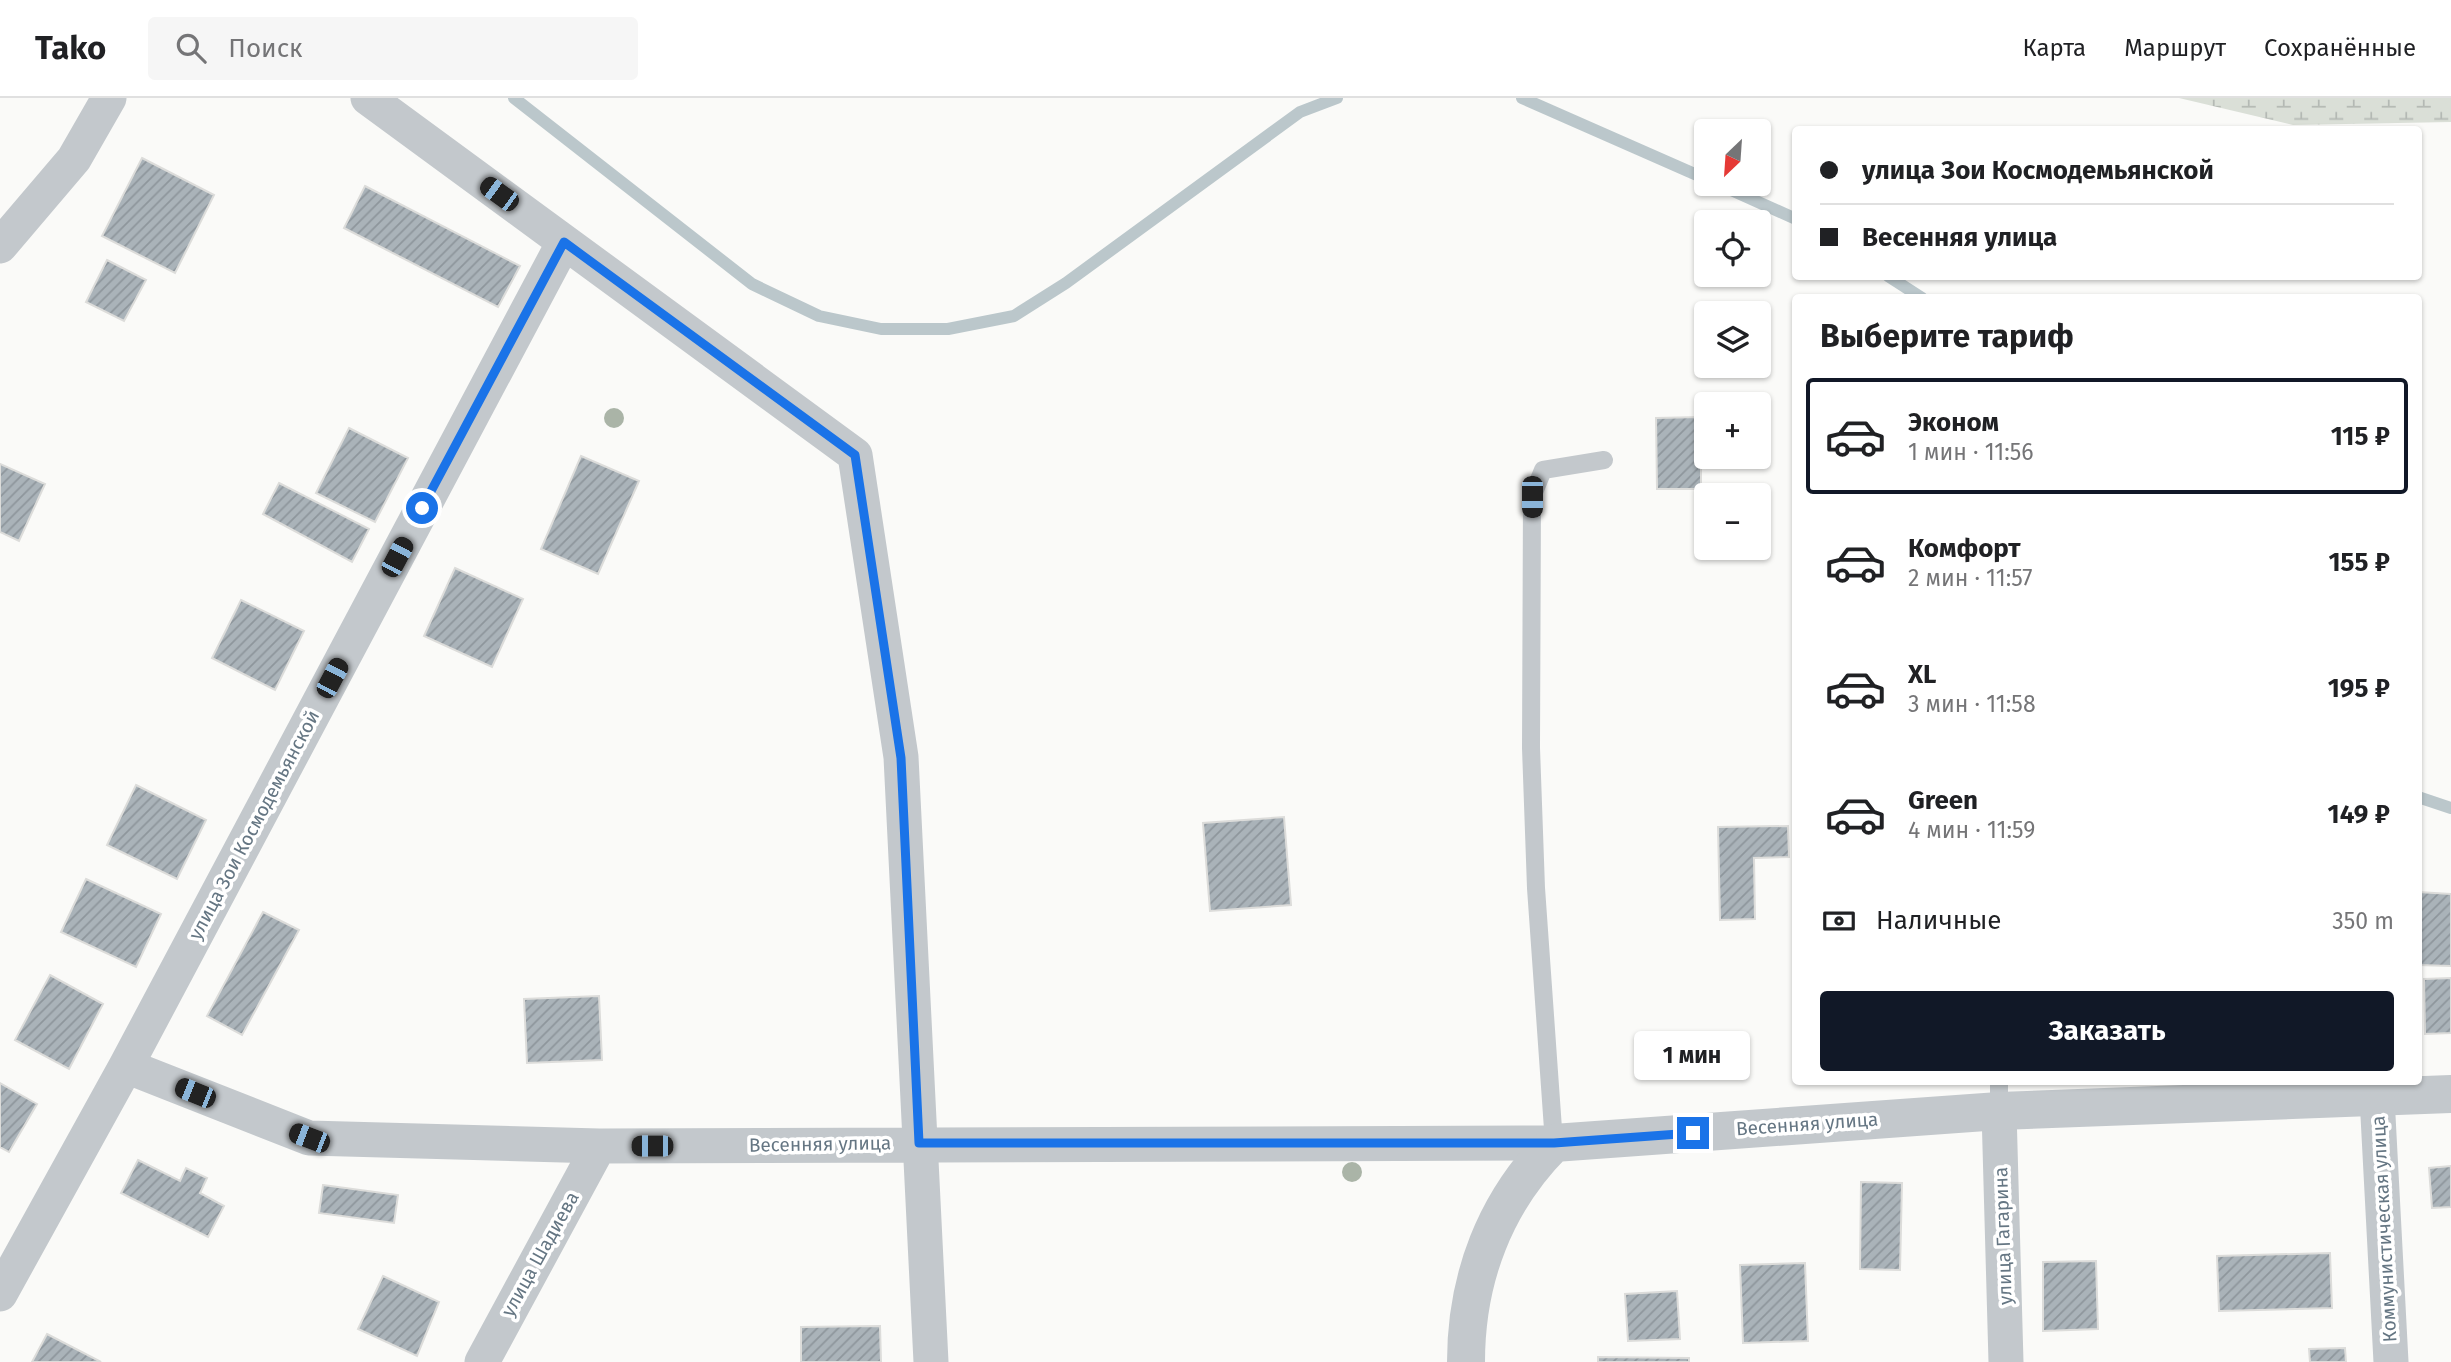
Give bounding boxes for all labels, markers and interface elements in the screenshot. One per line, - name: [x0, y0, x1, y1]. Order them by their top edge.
- search box: [148, 17, 638, 80]
- text: Tako: [35, 28, 106, 68]
- icon: search: [172, 29, 210, 67]
- text: Поиск: [228, 33, 303, 64]
- text: Карта: [2023, 34, 2086, 62]
- text: Маршрут: [2124, 34, 2226, 62]
- text: Сохранённые: [2264, 34, 2416, 62]
- north arrow: [1694, 119, 1771, 196]
- map controls: [1694, 119, 1771, 560]
- text: улица Зои Космодемьянской: [1862, 155, 2214, 186]
- car: [476, 173, 523, 215]
- button: locate: [1694, 210, 1771, 287]
- text: Весенняя улица: [1862, 222, 2057, 253]
- button: layers: [1694, 301, 1771, 378]
- text: Выберите тариф: [1820, 317, 2074, 355]
- button: +: [1694, 392, 1771, 469]
- icon: car: [1824, 405, 1887, 468]
- text: Эконом: [1908, 407, 1999, 438]
- text: 115 ₽: [2331, 421, 2390, 452]
- text: 1 мин · 11:56: [1908, 438, 2034, 466]
- car: [1522, 476, 1543, 518]
- button: −: [1694, 483, 1771, 560]
- route start: [406, 492, 438, 524]
- icon: car: [1824, 531, 1887, 594]
- text: Комфорт: [1908, 533, 2021, 564]
- car: [378, 534, 417, 580]
- text: 155 ₽: [2329, 547, 2390, 578]
- text: 2 мин · 11:57: [1908, 564, 2032, 592]
- car: [313, 655, 352, 701]
- icon: car: [1824, 657, 1887, 720]
- text: XL: [1908, 659, 1936, 690]
- text: 195 ₽: [2328, 673, 2390, 704]
- text: 3 мин · 11:58: [1908, 690, 2036, 718]
- street label: улица Зои Космодемьянской: [184, 706, 324, 944]
- icon: car: [1824, 783, 1887, 846]
- text: Green: [1908, 785, 1978, 816]
- text: 149 ₽: [2328, 799, 2390, 830]
- text: 4 мин · 11:59: [1908, 816, 2035, 844]
- icon: cash: [1820, 902, 1858, 940]
- text: Наличные: [1876, 905, 2001, 936]
- text: 350 m: [2332, 907, 2394, 935]
- button: Заказать: [1820, 991, 2394, 1071]
- callout: 1 мин: [1635, 1032, 1751, 1080]
- text: 1 мин: [1663, 1041, 1721, 1069]
- car: [172, 1075, 219, 1111]
- street label: Весенняя улица: [1735, 1108, 1879, 1140]
- street label: Коммунистическая улица: [2367, 1115, 2401, 1343]
- route end: [1677, 1117, 1709, 1149]
- car: [286, 1121, 333, 1155]
- street label: Весенняя улица: [749, 1131, 891, 1157]
- car: [632, 1136, 674, 1157]
- street label: улица Гагарина: [1989, 1167, 2017, 1305]
- street label: улица Шадиева: [496, 1188, 584, 1320]

